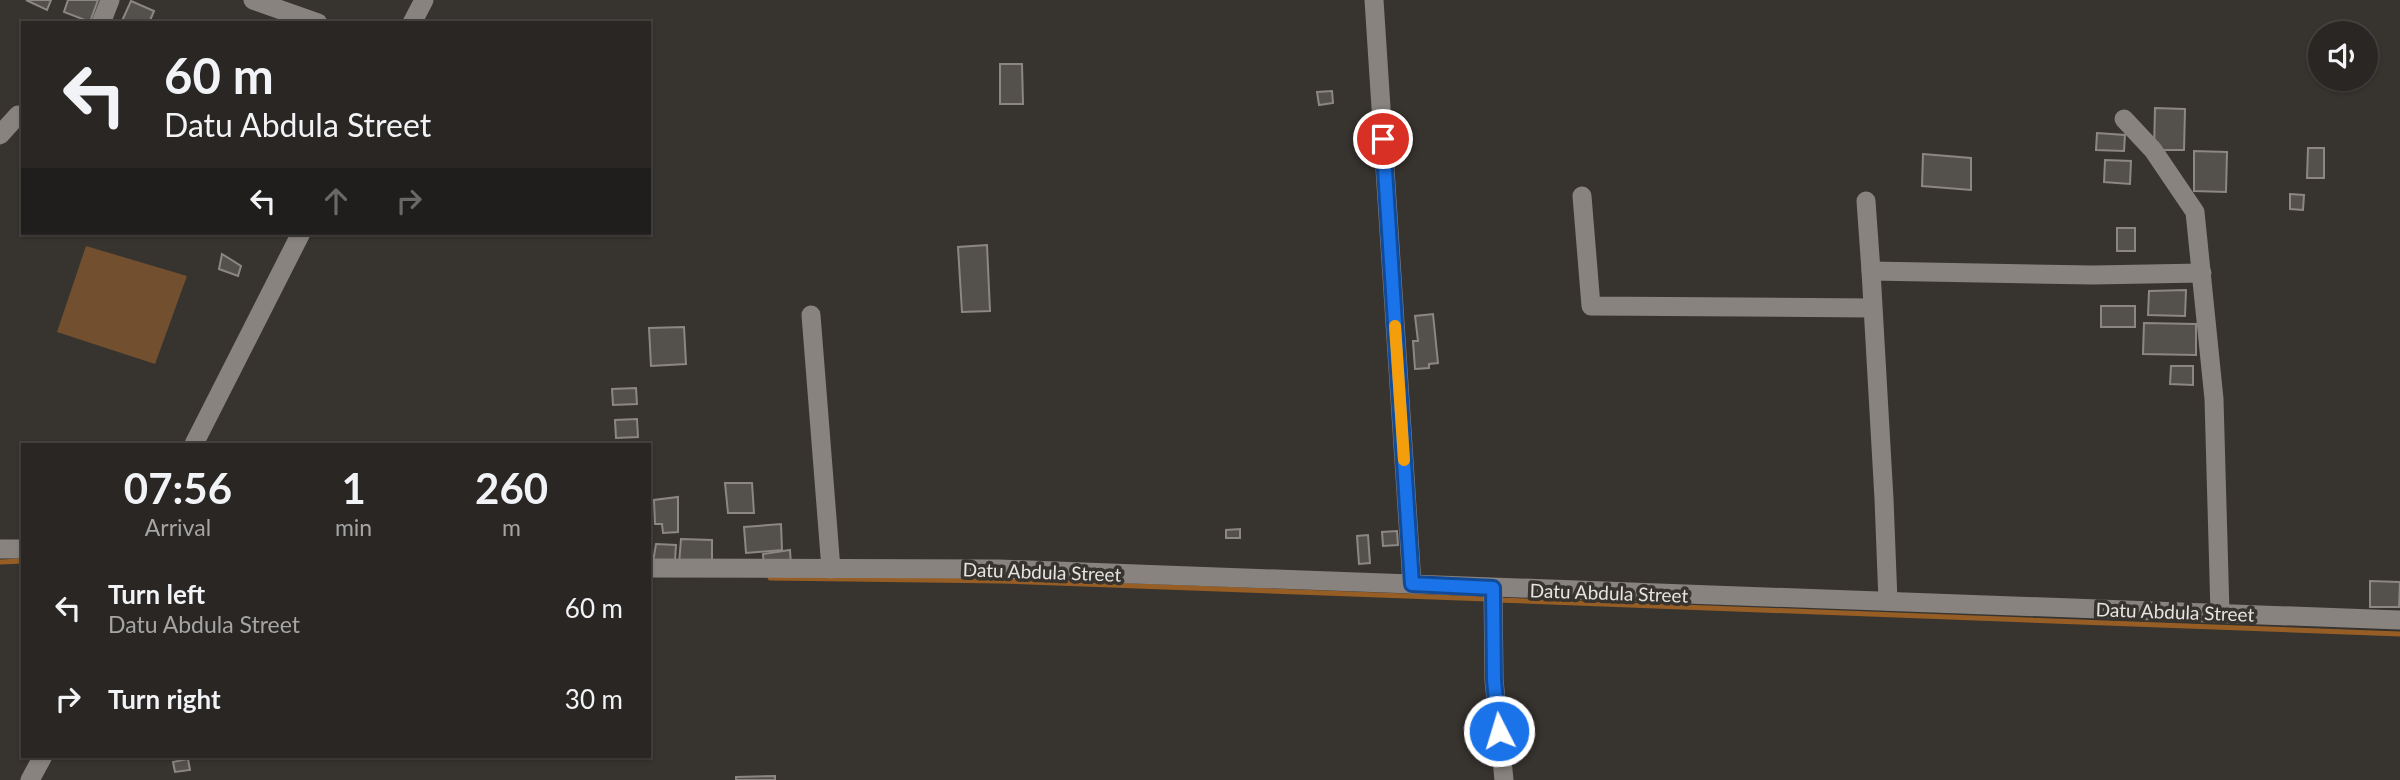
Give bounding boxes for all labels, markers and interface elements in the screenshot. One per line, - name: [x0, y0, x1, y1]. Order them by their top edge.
- map controls: [2308, 21, 2378, 91]
- button: sound: [2308, 21, 2378, 91]
- text: 60 m: [164, 46, 274, 104]
- icon: left: [49, 49, 140, 140]
- text: Datu Abdula Street: [164, 105, 431, 144]
- pin: [1353, 109, 1413, 169]
- icon: arrive: [1364, 120, 1402, 158]
- icon: left: [244, 182, 282, 220]
- icon: ahead: [317, 182, 355, 220]
- icon: right: [390, 182, 428, 220]
- text: 07:56: [124, 463, 232, 513]
- text: 1: [341, 463, 366, 513]
- text: 260: [475, 463, 548, 513]
- text: Arrival: [145, 513, 211, 541]
- text: min: [335, 513, 372, 541]
- text: m: [502, 513, 521, 541]
- street label: Datu Abdula Street: [962, 557, 1122, 586]
- text: Turn left: [108, 578, 205, 610]
- street label: Datu Abdula Street: [1529, 578, 1689, 607]
- icon: left: [49, 589, 87, 627]
- text: 60 m: [565, 592, 623, 624]
- street label: Datu Abdula Street: [2095, 597, 2255, 626]
- text: Datu Abdula Street: [108, 610, 300, 638]
- icon: right: [49, 680, 87, 718]
- text: Turn right: [108, 683, 221, 715]
- text: 30 m: [565, 683, 623, 715]
- position arrow: [1462, 694, 1536, 768]

